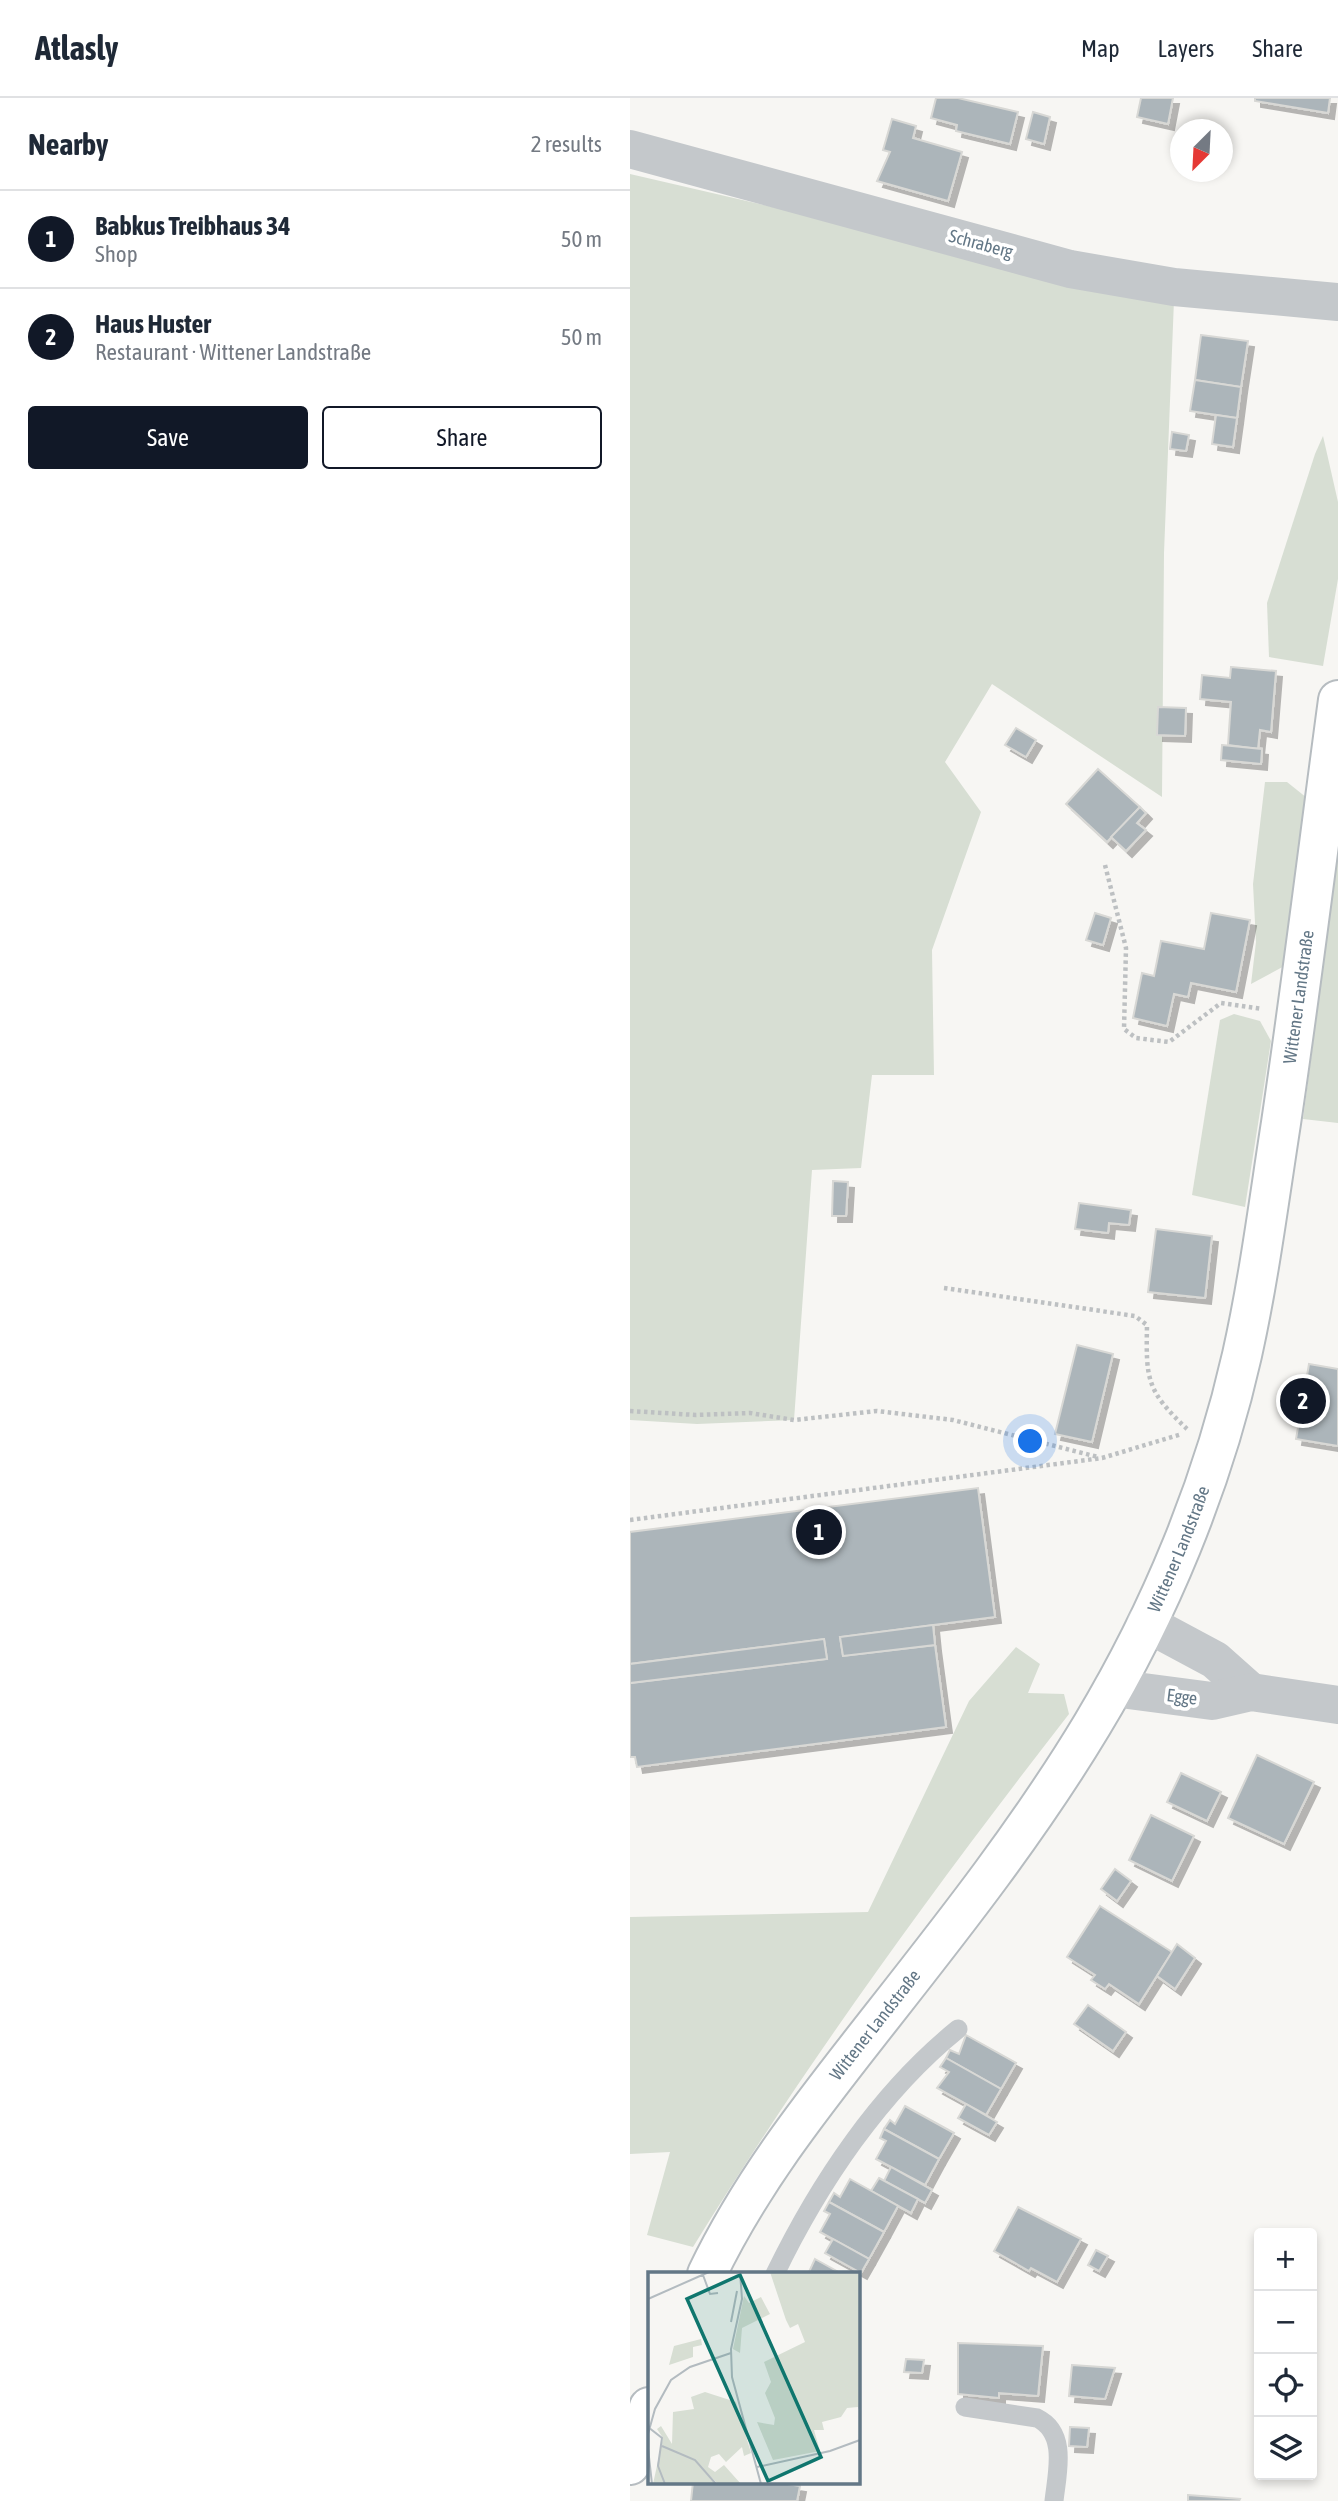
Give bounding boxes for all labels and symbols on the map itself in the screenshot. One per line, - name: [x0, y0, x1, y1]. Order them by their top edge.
- north arrow: [1170, 119, 1233, 182]
- street label: Schraberg: [947, 225, 1016, 262]
- street label: Wittener Landstraße: [1279, 929, 1318, 1065]
- pin: 2: [1280, 1375, 1326, 1427]
- your location: [1013, 1424, 1047, 1458]
- street label: Wittener Landstraße: [1143, 1483, 1214, 1615]
- pin: 1: [796, 1506, 842, 1558]
- street label: Egge: [1166, 1684, 1199, 1709]
- street label: Wittener Landstraße: [825, 1965, 925, 2084]
- inset map: [648, 2272, 859, 2484]

